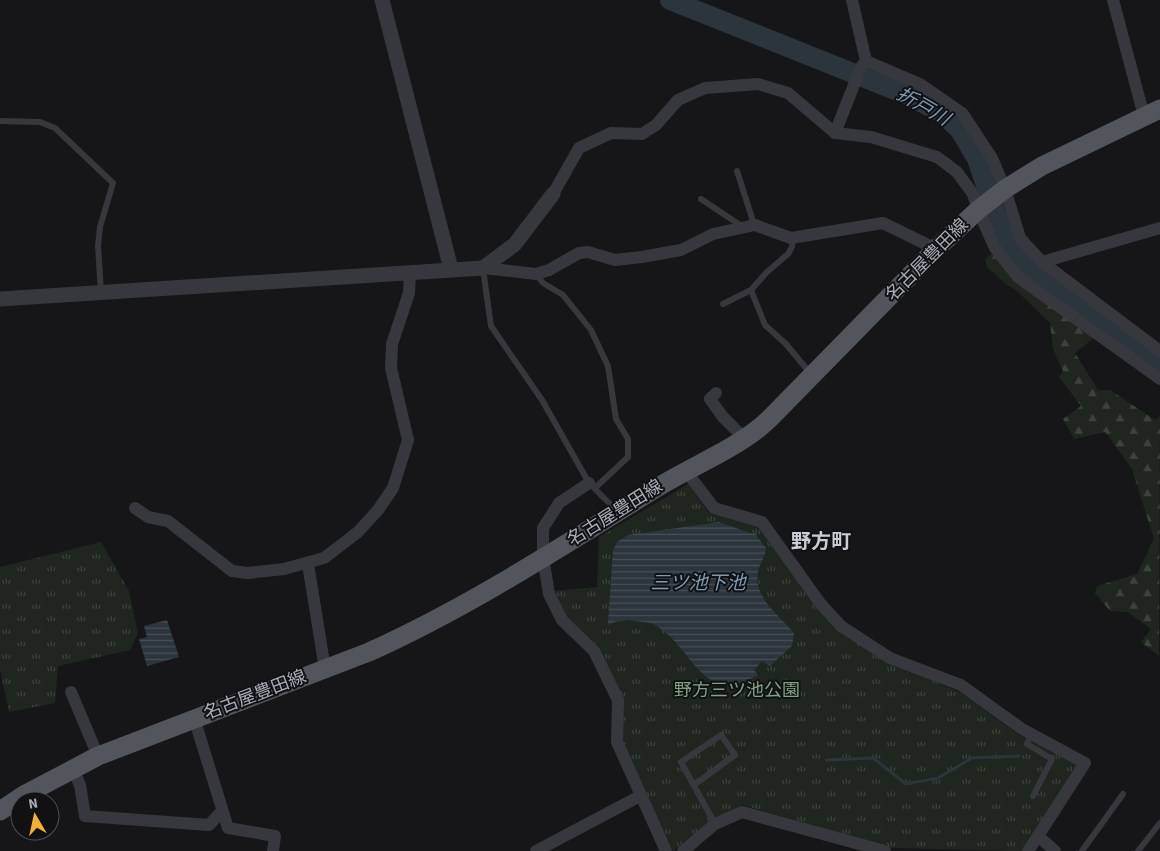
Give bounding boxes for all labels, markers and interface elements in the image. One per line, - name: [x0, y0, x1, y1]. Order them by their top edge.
- water label: 折戸川: [892, 81, 956, 134]
- street label: 名古屋豊田線: [880, 213, 974, 307]
- street label: 名古屋豊田線: [563, 474, 667, 552]
- district label: 野方町: [791, 528, 851, 556]
- water label: 三ツ池下池: [650, 570, 747, 597]
- street label: 名古屋豊田線: [200, 664, 310, 726]
- park label: 野方三ツ池公園: [674, 678, 800, 703]
- north arrow: [10, 791, 60, 841]
- text: N: [27, 794, 39, 815]

